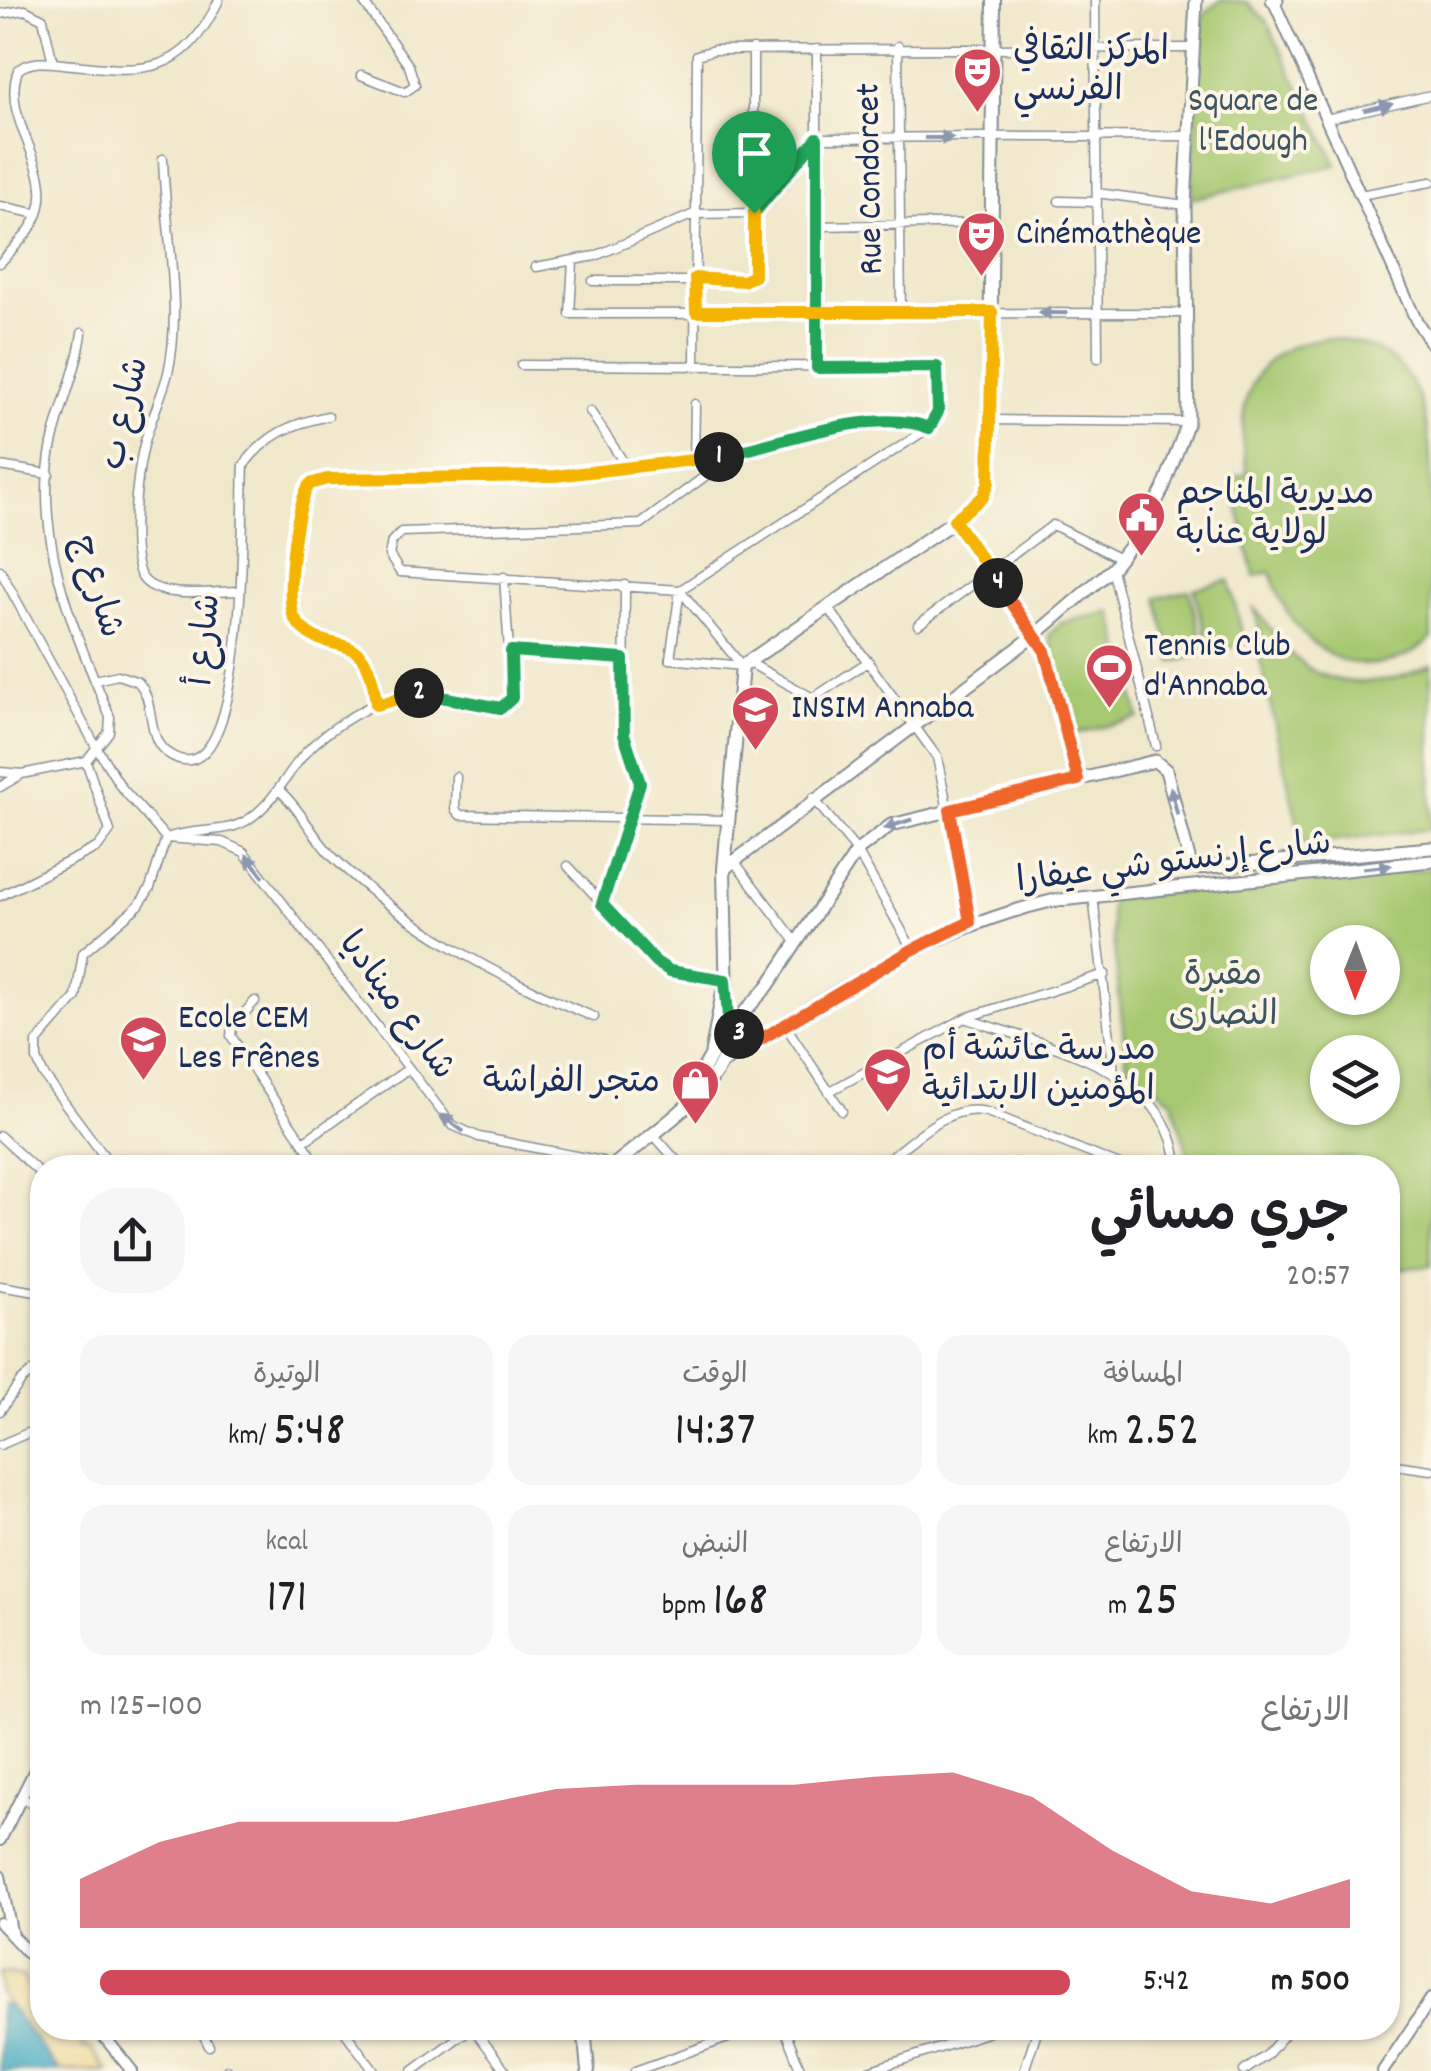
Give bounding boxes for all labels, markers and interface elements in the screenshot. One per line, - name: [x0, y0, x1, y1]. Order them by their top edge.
- place label: المركز الثقافي الفرنسي: [1013, 26, 1169, 118]
- theatre icon: المركز الثقافي الفرنسي: [952, 46, 1004, 114]
- park label: Square de l'Edough: [1188, 78, 1318, 168]
- street label: Rue Condorcet: [845, 83, 899, 275]
- one-way arrow: [1363, 99, 1394, 114]
- pin: [712, 111, 797, 214]
- icon: arrive: [727, 126, 782, 181]
- one-way arrow: [924, 130, 956, 146]
- theatre icon: Cinémathèque: [955, 210, 1007, 278]
- place label: Cinémathèque: [1016, 211, 1202, 261]
- one-way arrow: [1037, 305, 1069, 321]
- street label: شارع ب: [90, 353, 164, 475]
- pin: 1: [694, 432, 744, 482]
- text: 1: [716, 437, 722, 477]
- place label: مديرية المناجم لولاية عنابة: [1176, 471, 1374, 561]
- public building icon: مديرية المناجم لولاية عنابة: [1115, 490, 1167, 558]
- street label: شارع ج: [56, 529, 134, 645]
- pin: 4: [973, 558, 1023, 608]
- text: 4: [992, 563, 1004, 603]
- street label: شارع أ: [178, 592, 236, 688]
- place label: Tennis Club d'Annaba: [1144, 623, 1291, 713]
- sports icon: Tennis Club d'Annaba: [1083, 642, 1135, 710]
- pin: 2: [394, 668, 444, 718]
- text: 2: [413, 673, 425, 713]
- school or university icon: INSIM Annaba: [730, 684, 782, 752]
- place label: INSIM Annaba: [791, 685, 974, 735]
- one-way arrow: [1166, 785, 1181, 816]
- one-way arrow: [882, 818, 912, 833]
- street label: شارع إرنستو شي عيفارا: [1014, 820, 1334, 909]
- one-way arrow: [245, 853, 266, 879]
- one-way arrow: [1362, 859, 1394, 875]
- street label: شارع ميناديا: [324, 922, 466, 1092]
- north arrow: [1310, 925, 1400, 1015]
- map controls: [1310, 925, 1400, 1125]
- park label: مقبرة النصارى: [1168, 952, 1278, 1042]
- place label: Ecole CEM Les Frênes: [178, 995, 320, 1085]
- pin: 3: [714, 1009, 764, 1059]
- school or university icon: Ecole CEM Les Frênes: [117, 1014, 169, 1082]
- text: 3: [733, 1014, 745, 1054]
- place label: مدرسة عائشة أم المؤمنين الابتدائية: [922, 1027, 1156, 1117]
- button: layers: [1310, 1035, 1400, 1125]
- school or university icon: مدرسة عائشة أم المؤمنين الابتدائية: [861, 1046, 913, 1114]
- shop icon: متجر الفراشة: [669, 1058, 721, 1126]
- place label: متجر الفراشة: [483, 1059, 660, 1109]
- one-way arrow: [439, 1114, 465, 1133]
- text: جري مسائي: [1090, 1178, 1350, 1257]
- button: share: [80, 1188, 185, 1293]
- text: 20:57: [1286, 1255, 1350, 1301]
- text: الوتيرة: [253, 1357, 320, 1397]
- text: الوقت: [682, 1357, 748, 1397]
- text: المسافة: [1103, 1357, 1183, 1397]
- text: 5:48: [273, 1397, 345, 1469]
- text: 14:37: [674, 1397, 756, 1469]
- text: 2.52: [1124, 1397, 1199, 1469]
- text: /km: [228, 1418, 273, 1458]
- text: km: [1087, 1418, 1124, 1458]
- text: kcal: [265, 1524, 308, 1564]
- text: النبض: [682, 1527, 748, 1567]
- text: الارتفاع: [1104, 1527, 1183, 1567]
- text: 171: [266, 1564, 307, 1636]
- text: 168: [713, 1567, 768, 1639]
- text: 25: [1134, 1567, 1179, 1639]
- text: bpm: [662, 1588, 713, 1628]
- text: m: [1108, 1588, 1134, 1628]
- text: 100–125 m: [80, 1685, 203, 1731]
- text: الارتفاع: [1260, 1691, 1350, 1737]
- text: 5:42: [1143, 1960, 1190, 2006]
- text: 500 m: [1271, 1960, 1350, 2006]

